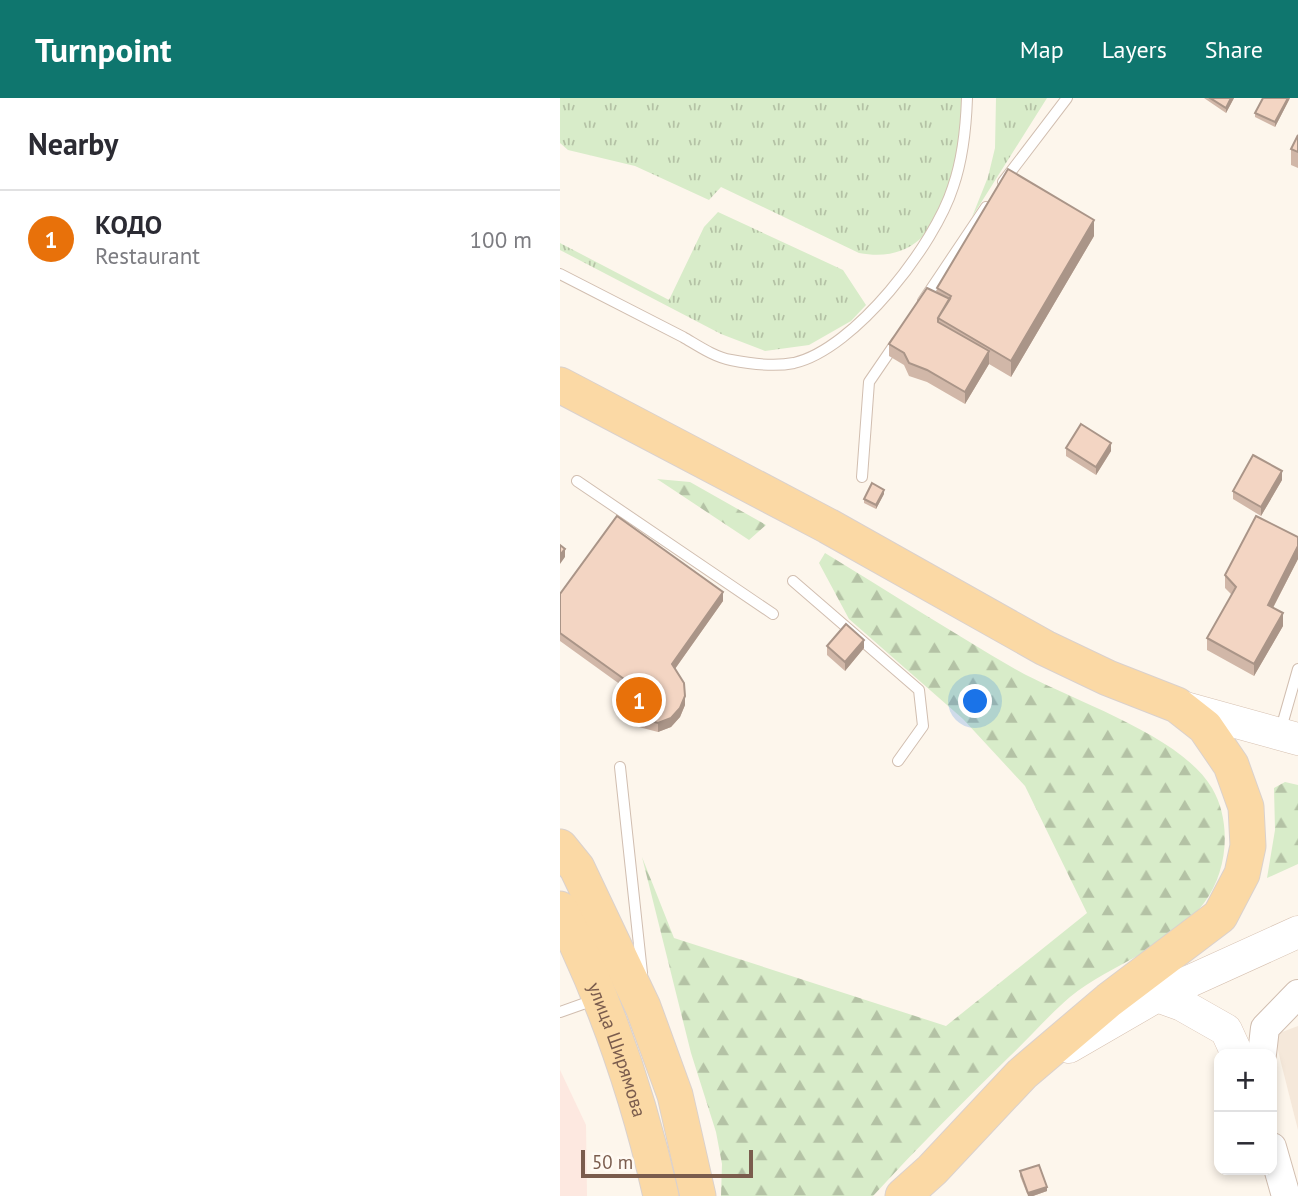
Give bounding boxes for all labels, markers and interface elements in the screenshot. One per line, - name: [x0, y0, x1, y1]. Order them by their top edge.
- text: Turnpoint: [35, 28, 172, 71]
- text: Map: [1020, 34, 1064, 65]
- text: Layers: [1102, 34, 1167, 65]
- text: Share: [1205, 34, 1263, 65]
- text: Nearby: [28, 124, 118, 163]
- text: КОДО: [95, 208, 162, 241]
- text: 1: [44, 225, 58, 254]
- text: 100 m: [470, 225, 532, 254]
- text: Restaurant: [95, 241, 200, 270]
- pin: 1: [616, 674, 662, 726]
- your location: [958, 684, 992, 718]
- street label: улица Ширямова: [583, 978, 652, 1120]
- map controls: [1214, 1049, 1277, 1175]
- button: +: [1214, 1049, 1277, 1112]
- button: −: [1214, 1112, 1277, 1175]
- scale bar: [581, 1147, 752, 1179]
- text: 50 m: [592, 1150, 633, 1174]

